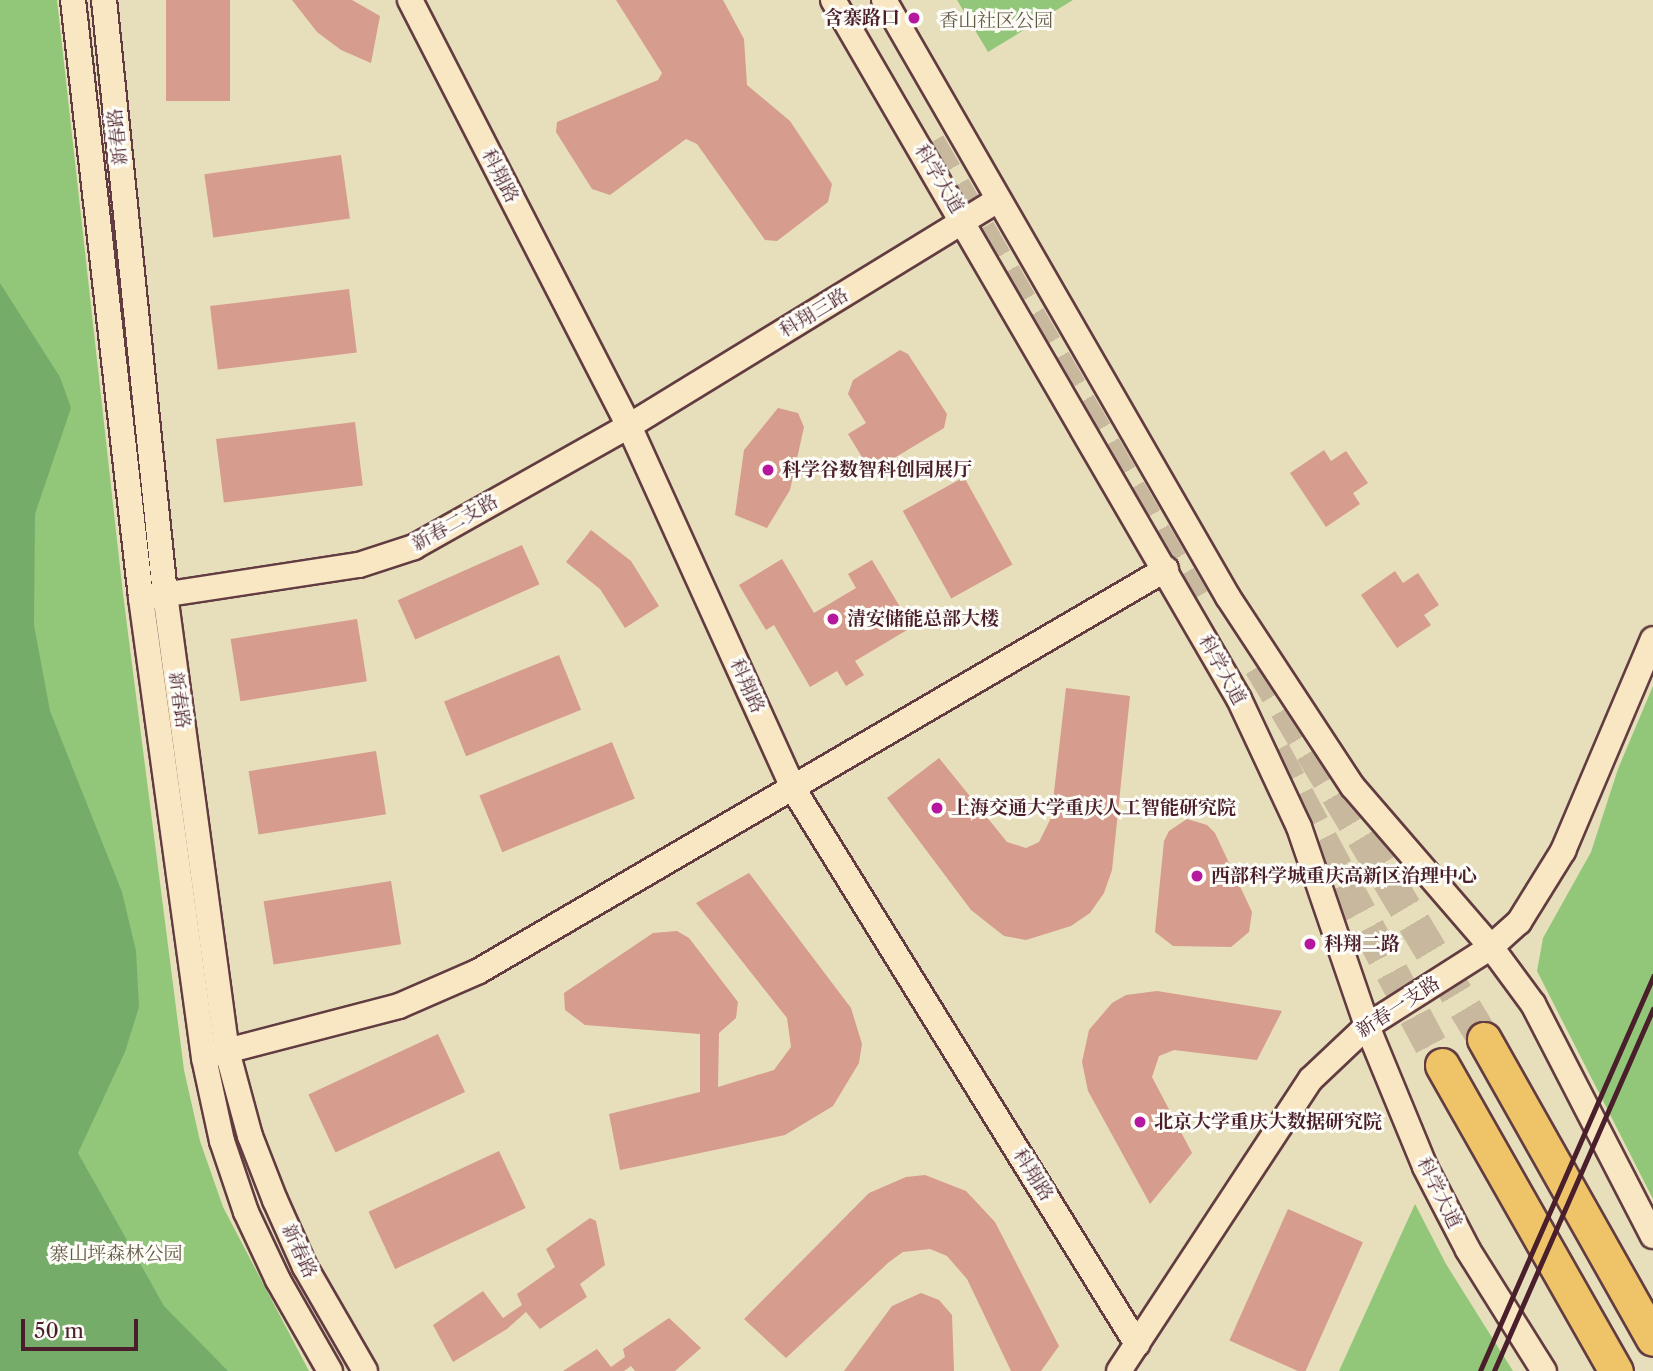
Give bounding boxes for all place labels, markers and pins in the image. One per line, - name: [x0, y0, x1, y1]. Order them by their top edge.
- place label: 含寨路口: [824, 7, 900, 29]
- marker: 含寨路口: [906, 10, 922, 26]
- place label: 科学谷数智科创园展厅: [782, 459, 972, 481]
- marker: 科学谷数智科创园展厅: [760, 462, 776, 478]
- place label: 清安储能总部大楼: [847, 608, 999, 630]
- marker: 清安储能总部大楼: [825, 611, 841, 627]
- place label: 上海交通大学重庆人工智能研究院: [951, 797, 1236, 819]
- marker: 上海交通大学重庆人工智能研究院: [929, 800, 945, 816]
- place label: 西部科学城重庆高新区治理中心: [1211, 865, 1477, 887]
- marker: 西部科学城重庆高新区治理中心: [1189, 868, 1205, 884]
- place label: 科翔二路: [1324, 933, 1400, 955]
- marker: 科翔二路: [1302, 936, 1318, 952]
- place label: 北京大学重庆大数据研究院: [1154, 1111, 1382, 1133]
- marker: 北京大学重庆大数据研究院: [1132, 1114, 1148, 1130]

